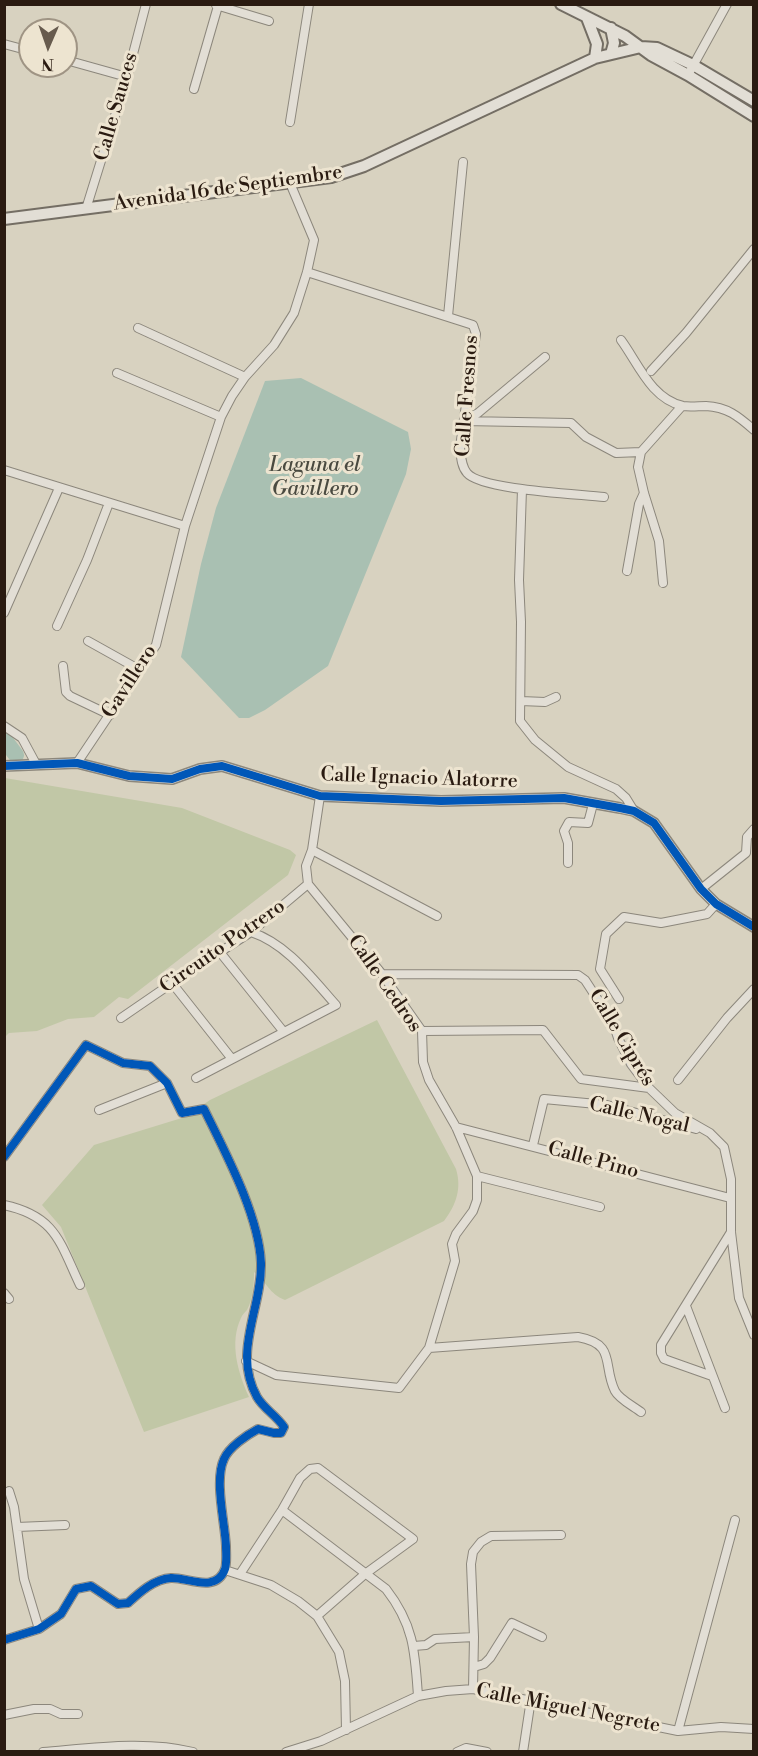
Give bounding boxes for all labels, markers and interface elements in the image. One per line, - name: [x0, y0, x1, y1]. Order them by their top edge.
- north arrow: [18, 18, 78, 78]
- street label: Calle Sauces: [90, 50, 144, 164]
- text: N: [41, 54, 54, 74]
- street label: Avenida 16 de Septiembre: [112, 161, 344, 217]
- street label: Calle Fresnos: [452, 334, 484, 458]
- water label: Laguna el Gavillero: [269, 453, 361, 503]
- street label: Gavillero: [97, 641, 163, 723]
- street label: Calle Ignacio Alatorre: [320, 764, 518, 794]
- street label: Circuito Potrero: [156, 895, 290, 999]
- street label: Calle Cedros: [342, 931, 426, 1037]
- street label: Calle Ciprés: [583, 985, 659, 1091]
- street label: Calle Nogal: [587, 1093, 691, 1139]
- street label: Calle Pino: [545, 1137, 641, 1185]
- street label: Calle Miguel Negrete: [474, 1679, 662, 1739]

